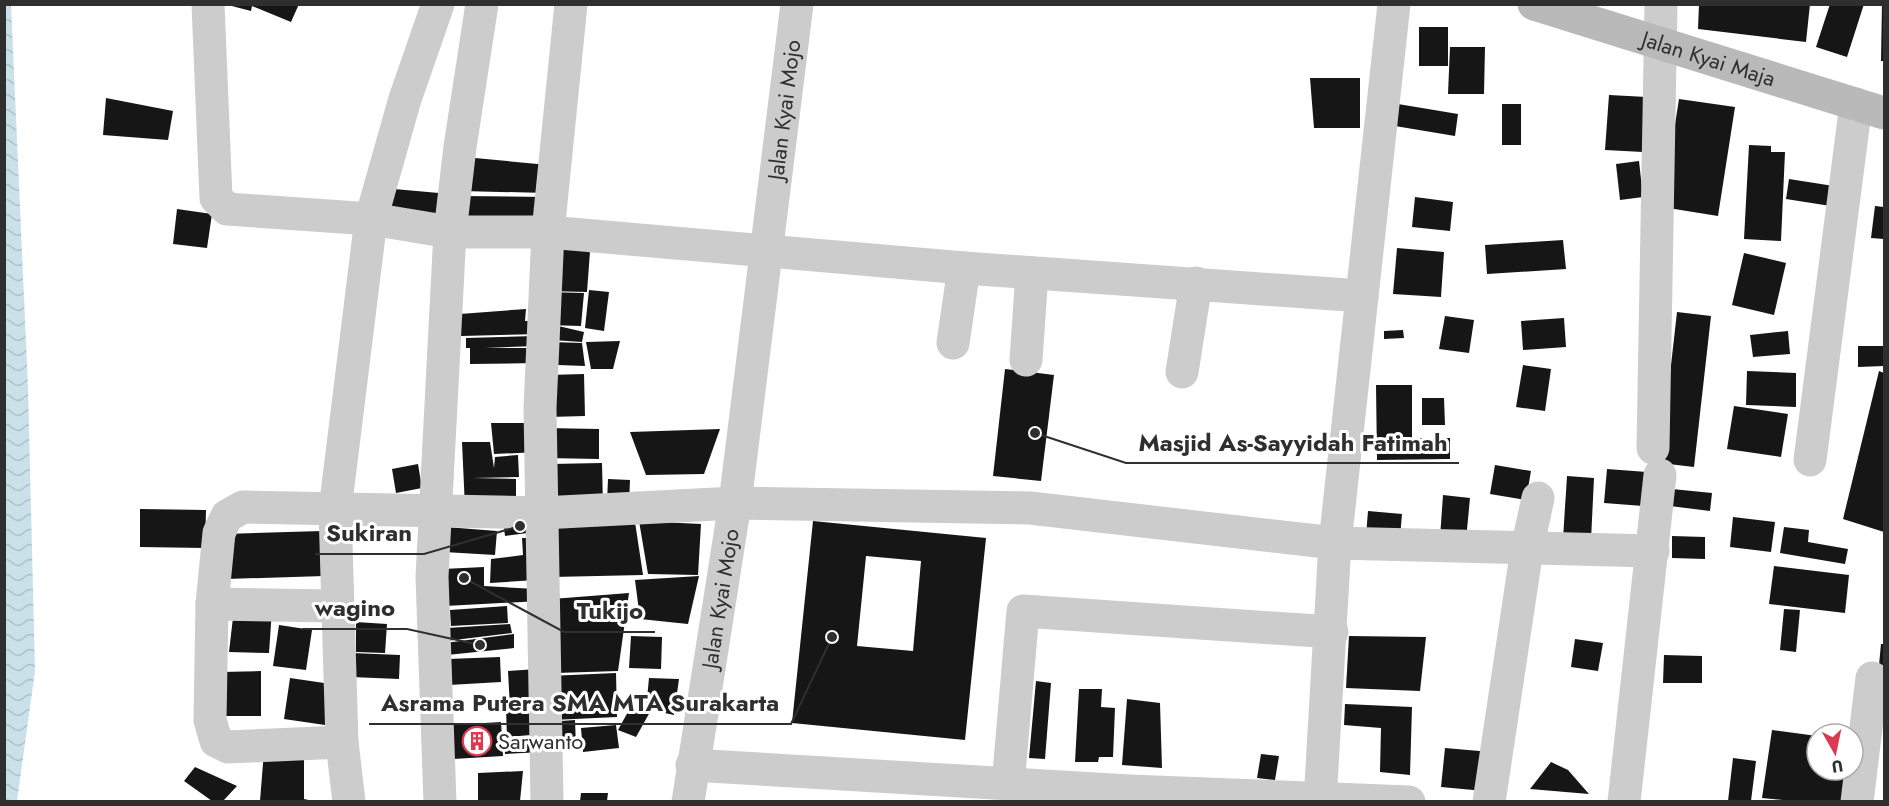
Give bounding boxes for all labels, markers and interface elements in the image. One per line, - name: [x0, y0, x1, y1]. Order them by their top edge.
- street label: Jalan Kyai Maja: [1635, 22, 1779, 94]
- street label: Jalan Kyai Mojo: [759, 38, 808, 185]
- callout: Masjid As-Sayyidah Fatimah: [1126, 421, 1459, 463]
- text: Masjid As-Sayyidah Fatimah: [1138, 425, 1448, 460]
- callout: Sukiran: [315, 512, 424, 554]
- text: Sukiran: [326, 515, 412, 550]
- street label: Jalan Kyai Mojo: [693, 526, 747, 674]
- callout: wagino: [302, 587, 407, 629]
- text: wagino: [314, 590, 395, 625]
- callout: Tukijo: [564, 590, 655, 632]
- text: Tukijo: [577, 593, 643, 628]
- callout: Asrama Putera SMA MTA Surakarta: [369, 682, 791, 724]
- text: Asrama Putera SMA MTA Surakarta: [380, 685, 779, 720]
- north arrow: [1805, 722, 1865, 782]
- building icon: Sarwanto: [461, 725, 493, 757]
- place label: Sarwanto: [498, 725, 583, 757]
- text: U: [1830, 754, 1845, 779]

